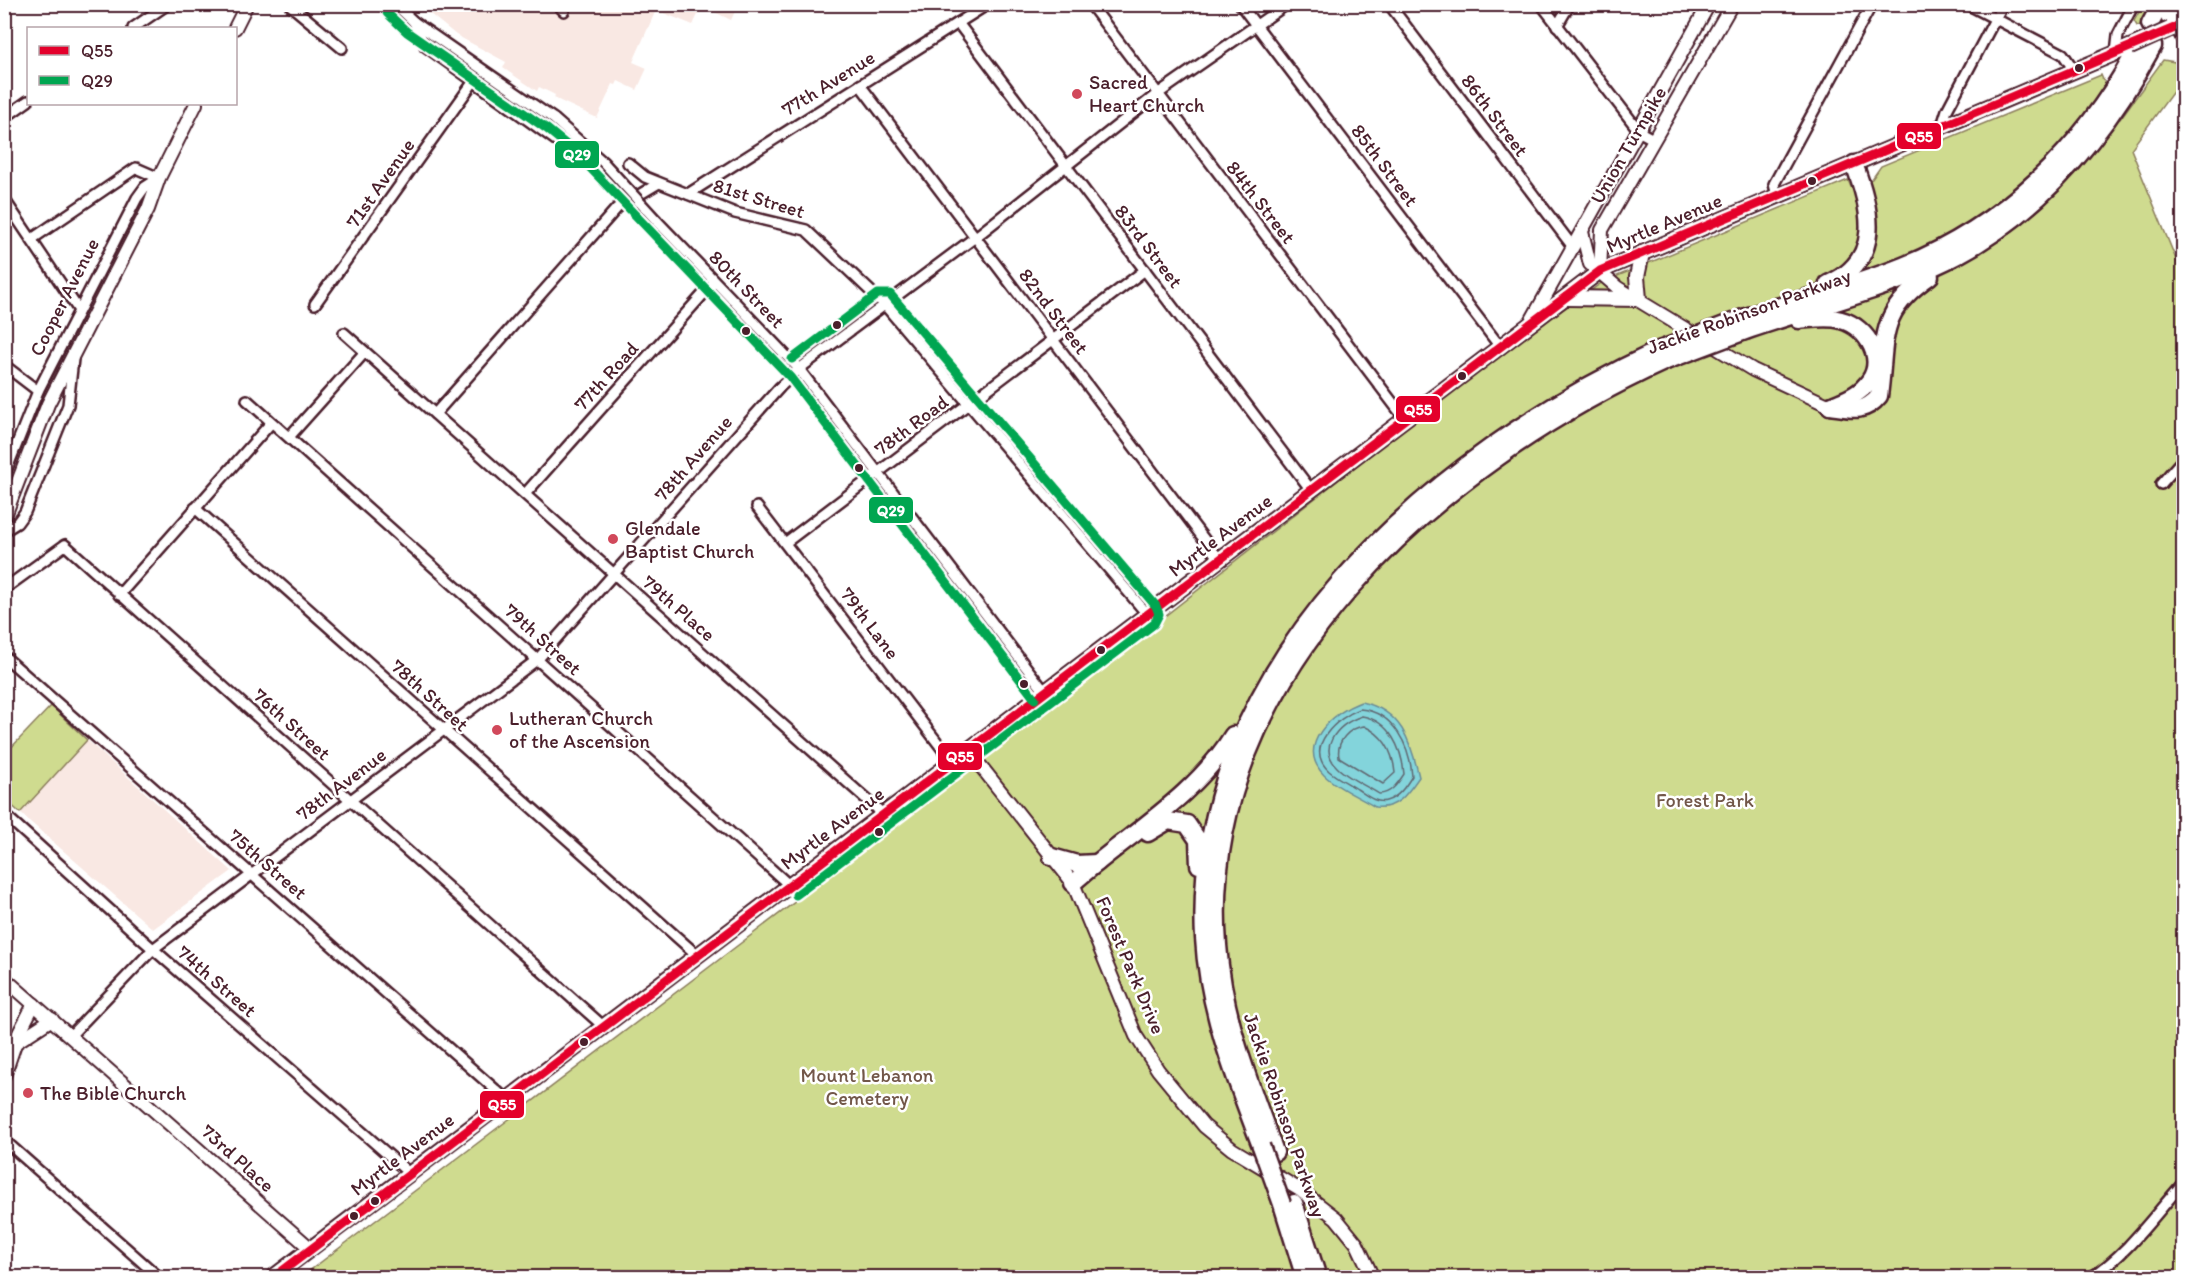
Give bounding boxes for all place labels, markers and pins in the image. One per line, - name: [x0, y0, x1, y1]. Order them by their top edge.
- unlabelled marker: [2073, 62, 2085, 74]
- place label: Sacred Heart Church: [1089, 70, 1205, 117]
- marker: Sacred Heart Church: [1070, 87, 1084, 101]
- unlabelled marker: [1806, 175, 1818, 187]
- unlabelled marker: [831, 319, 843, 331]
- unlabelled marker: [740, 325, 752, 337]
- unlabelled marker: [1456, 370, 1468, 382]
- unlabelled marker: [853, 462, 865, 474]
- place label: Glendale Baptist Church: [625, 516, 754, 563]
- marker: Glendale Baptist Church: [606, 532, 620, 546]
- unlabelled marker: [1095, 644, 1107, 656]
- unlabelled marker: [1018, 678, 1030, 690]
- place label: Lutheran Church of the Ascension: [509, 706, 653, 753]
- marker: Lutheran Church of the Ascension: [490, 723, 504, 737]
- unlabelled marker: [873, 826, 885, 838]
- unlabelled marker: [578, 1036, 590, 1048]
- place label: The Bible Church: [40, 1081, 187, 1105]
- marker: The Bible Church: [21, 1086, 35, 1100]
- unlabelled marker: [369, 1195, 381, 1207]
- unlabelled marker: [348, 1210, 360, 1222]

